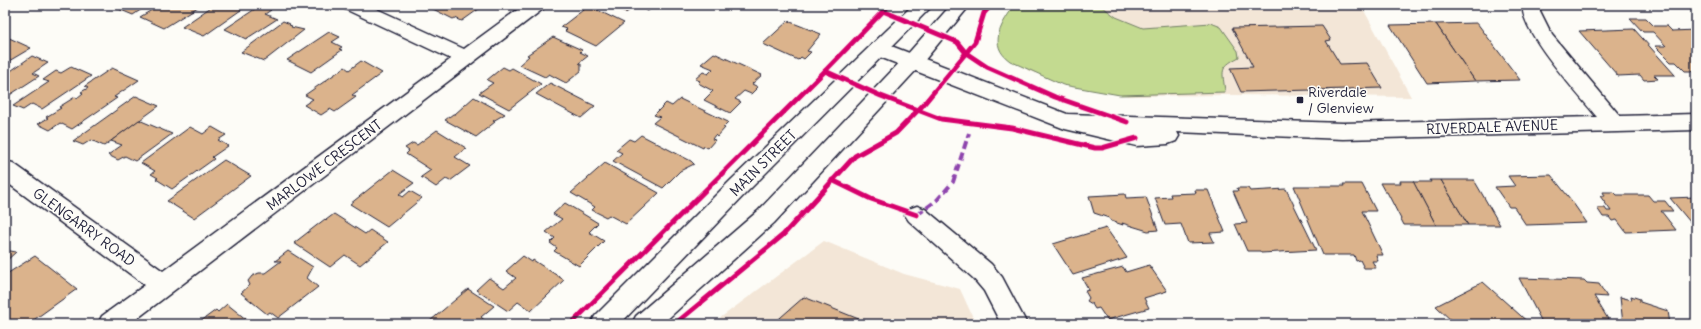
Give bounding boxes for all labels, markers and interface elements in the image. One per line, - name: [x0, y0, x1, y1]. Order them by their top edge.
- place label: Riverdale / Glenview: [1308, 83, 1374, 117]
- marker: Riverdale / Glenview: [1295, 95, 1305, 105]
- street label: MARLOWE CRESCENT: [263, 116, 385, 214]
- street label: RIVERDALE AVENUE: [1426, 116, 1558, 138]
- street label: MAIN STREET: [726, 126, 800, 200]
- street label: GLENGARRY ROAD: [29, 184, 139, 270]

